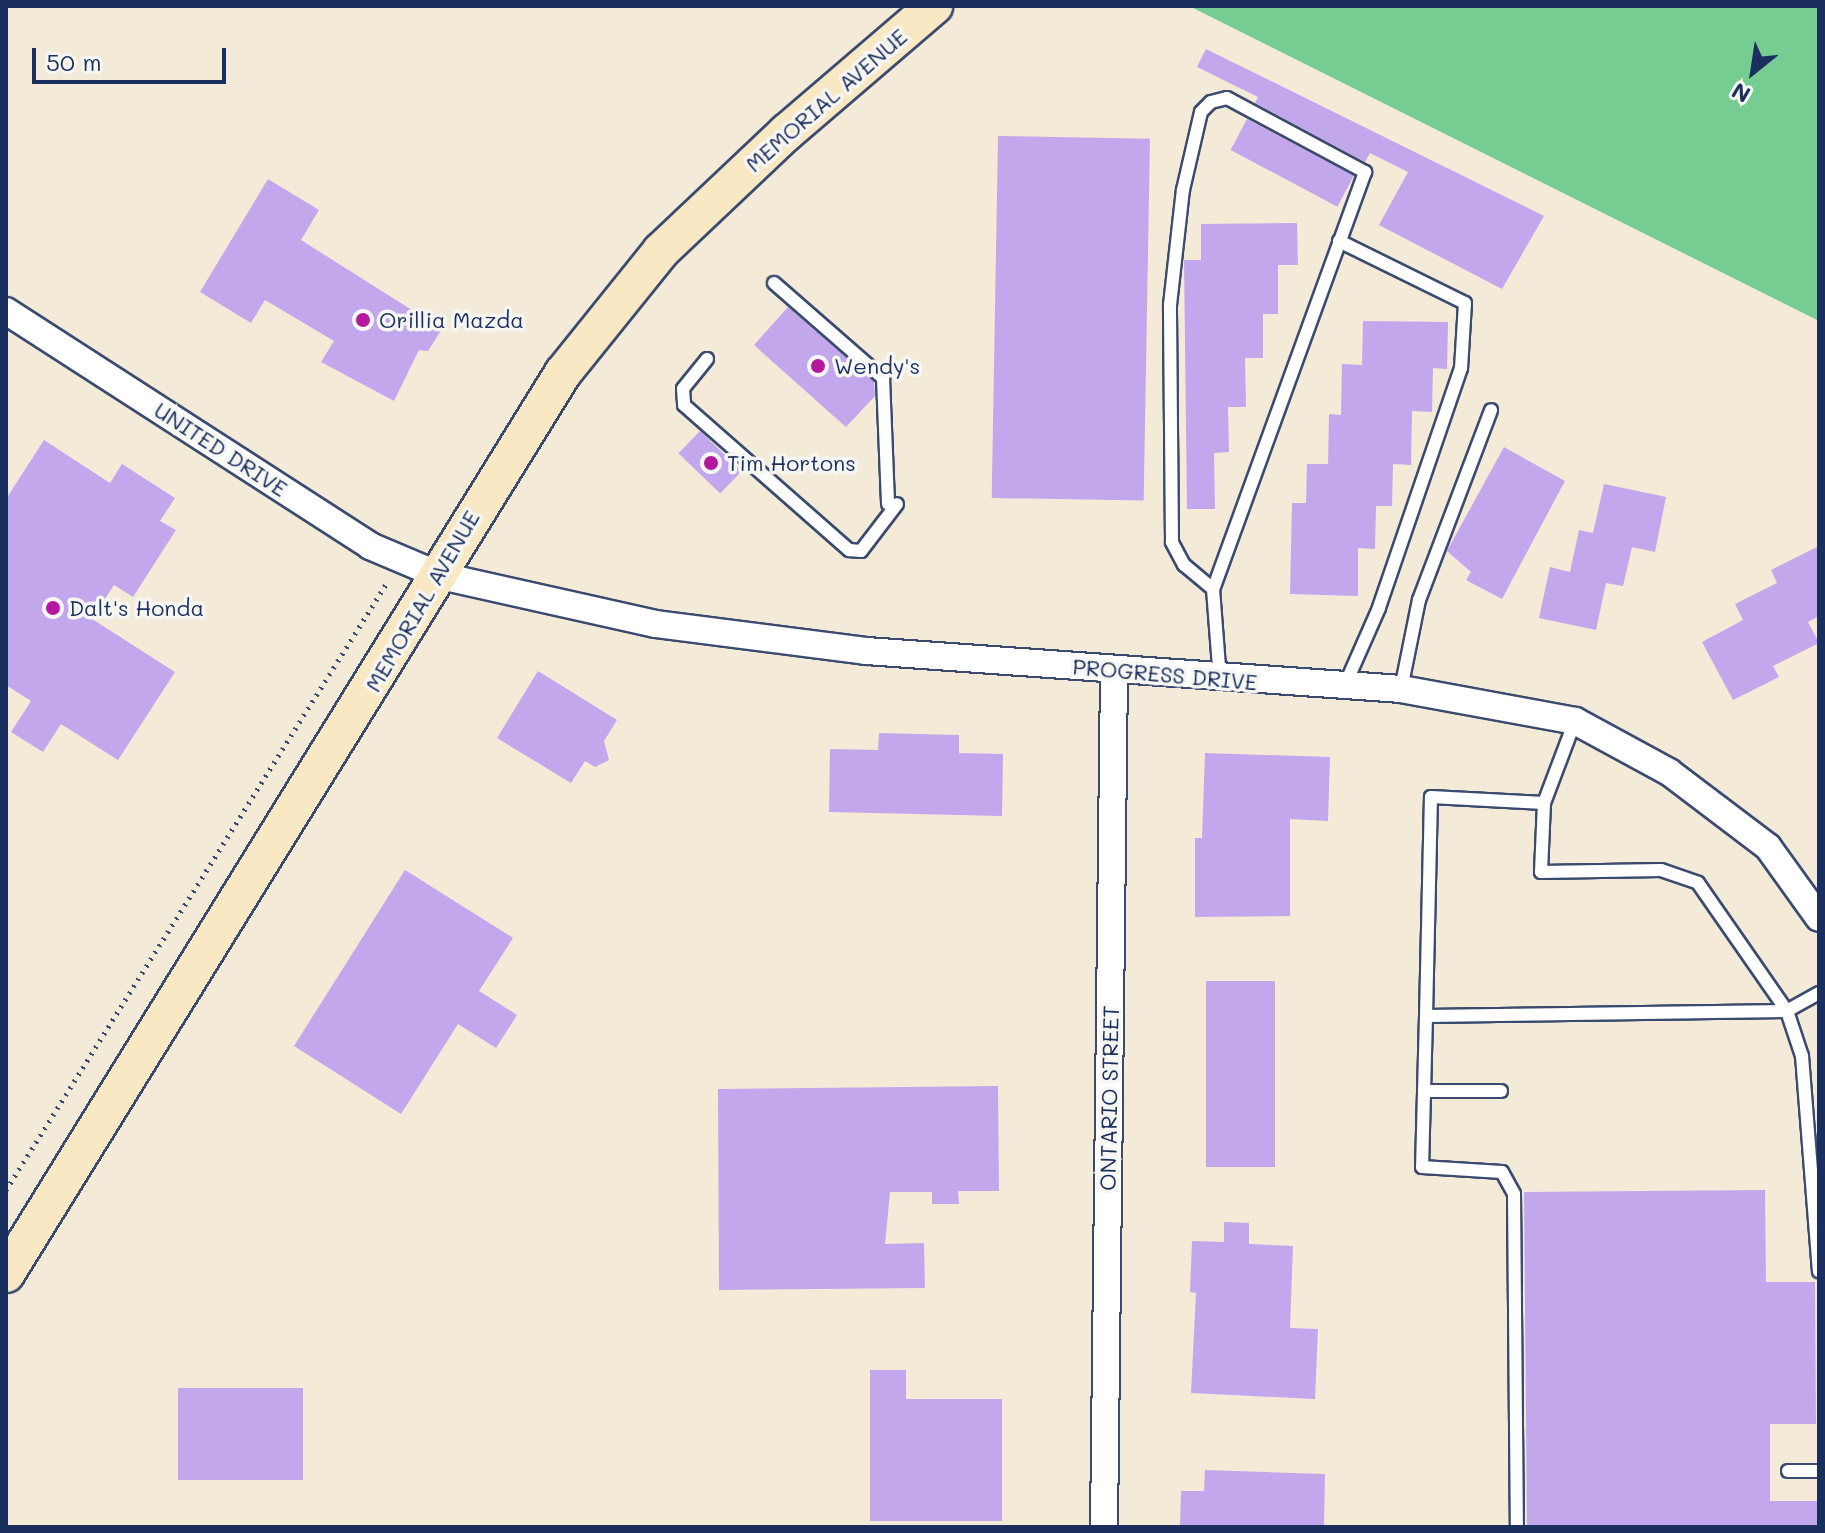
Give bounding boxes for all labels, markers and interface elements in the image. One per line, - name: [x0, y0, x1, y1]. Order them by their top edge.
- street label: MEMORIAL AVENUE: [740, 23, 912, 177]
- scale bar: [36, 32, 230, 82]
- north arrow: [1713, 32, 1793, 112]
- text: 50 m: [46, 46, 102, 77]
- text: N: [1726, 76, 1755, 110]
- place label: Orillia Mazda: [379, 307, 524, 333]
- marker: Orillia Mazda: [354, 311, 372, 329]
- place label: Wendy's: [834, 353, 920, 379]
- marker: Wendy's: [809, 357, 827, 375]
- street label: UNITED DRIVE: [150, 396, 292, 502]
- place label: Tim Hortons: [727, 450, 856, 476]
- marker: Tim Hortons: [702, 454, 720, 472]
- street label: MEMORIAL AVENUE: [359, 506, 485, 696]
- place label: Dalt's Honda: [69, 595, 204, 621]
- marker: Dalt's Honda: [44, 599, 62, 617]
- street label: PROGRESS DRIVE: [1072, 653, 1258, 695]
- street label: ONTARIO STREET: [1094, 1005, 1124, 1191]

